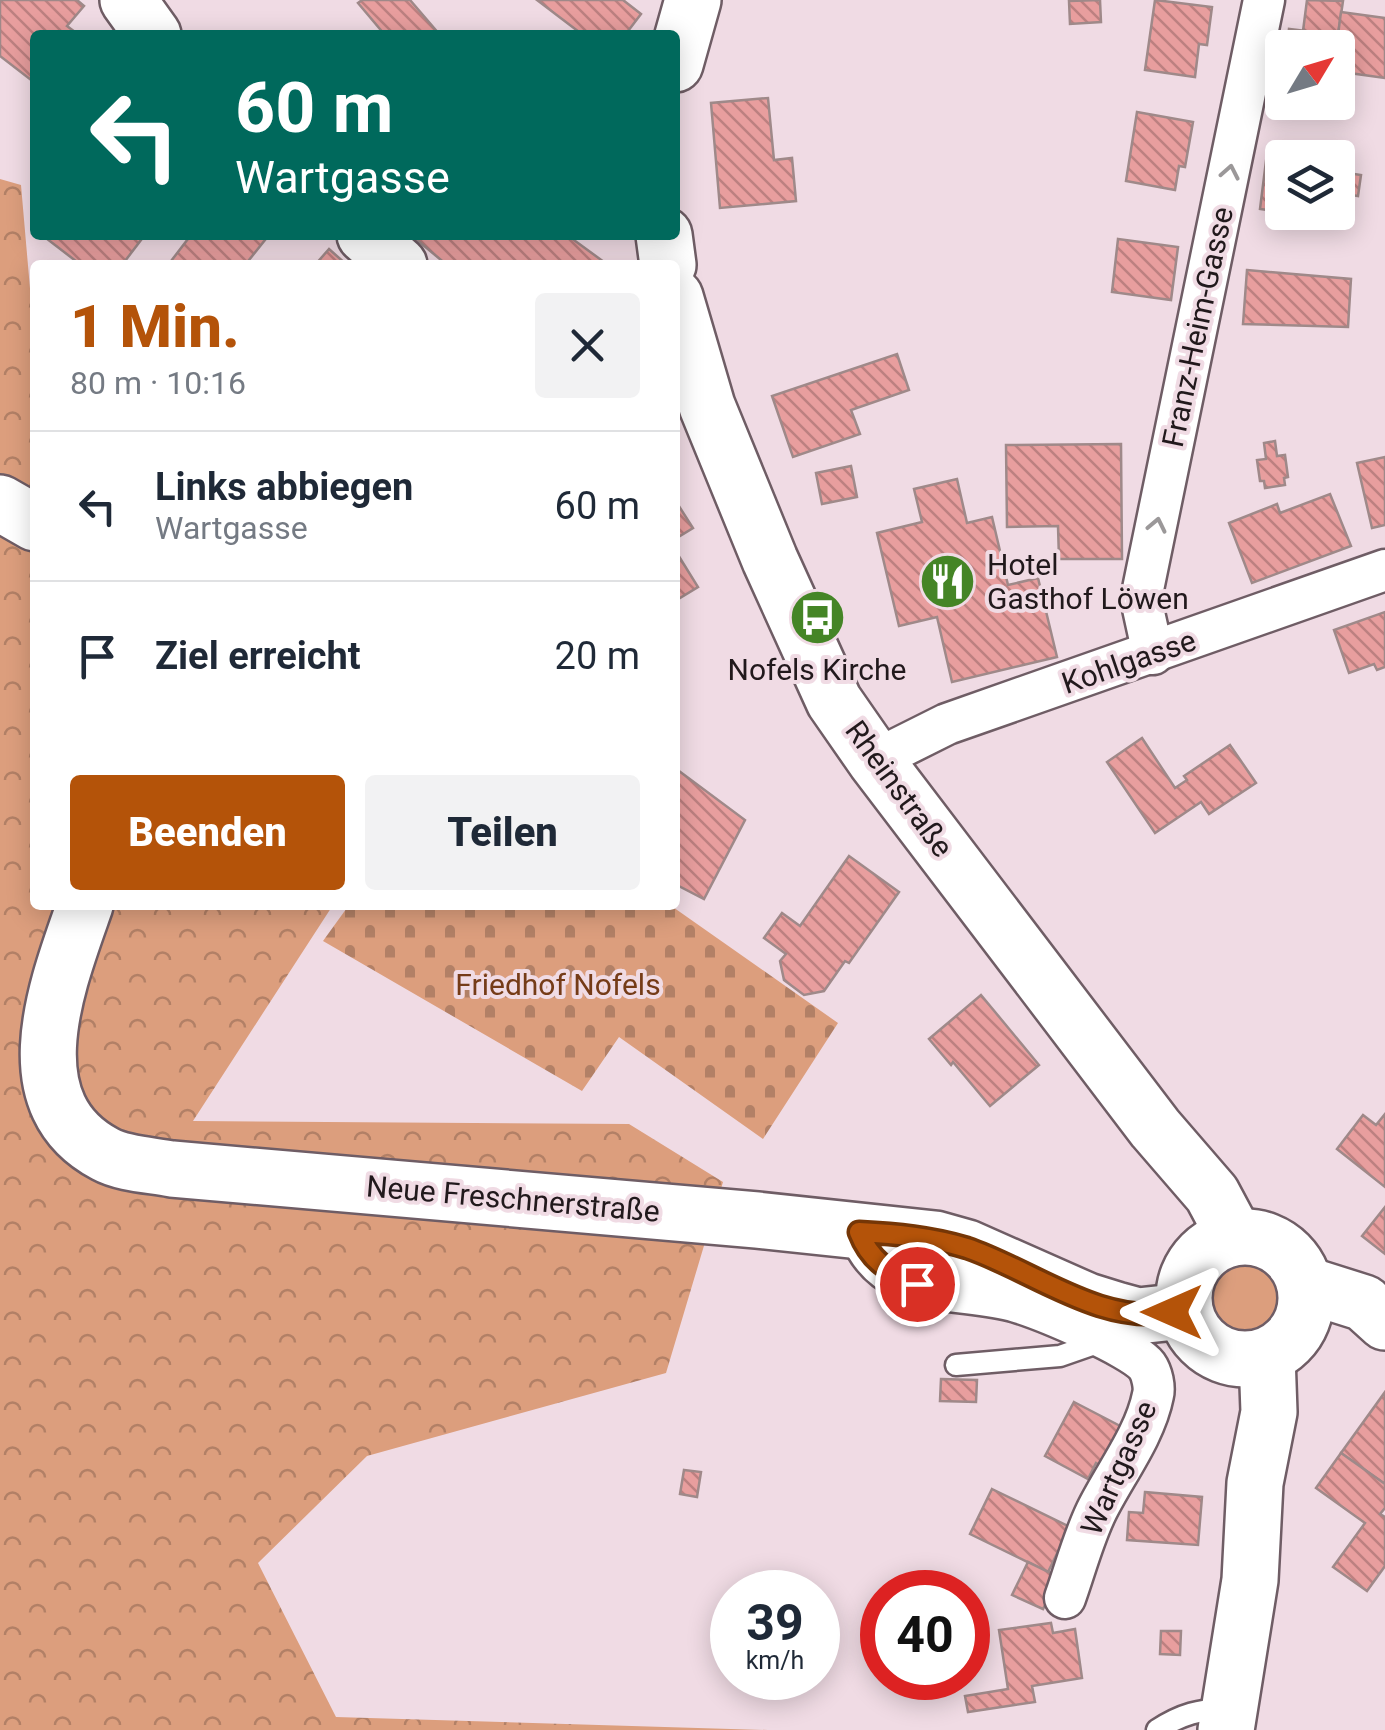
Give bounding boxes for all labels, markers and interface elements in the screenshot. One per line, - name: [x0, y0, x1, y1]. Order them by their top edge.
- north arrow: [1265, 30, 1355, 120]
- map controls: [1265, 30, 1355, 230]
- text: 60 m: [235, 67, 393, 149]
- icon: left: [70, 70, 200, 200]
- button: layers: [1265, 140, 1355, 230]
- text: Wartgasse: [235, 151, 450, 204]
- one-way arrow: [1219, 164, 1240, 180]
- street label: Franz-Heim-Gasse: [1155, 204, 1240, 450]
- text: 1 Min.: [70, 291, 240, 362]
- button: close: [535, 293, 640, 398]
- text: 80 m · 10:16: [70, 364, 246, 402]
- text: Links abbiegen: [155, 465, 413, 509]
- icon: left: [70, 479, 125, 534]
- text: 60 m: [555, 484, 640, 528]
- text: Wartgasse: [155, 509, 308, 547]
- one-way arrow: [1145, 516, 1166, 533]
- place label: Hotel Gasthof Löwen: [987, 547, 1189, 616]
- restaurant icon: Hotel Gasthof Löwen: [918, 552, 978, 612]
- bus stop icon: Nofels Kirche: [787, 587, 847, 647]
- street label: Kohlgasse: [1057, 622, 1200, 701]
- icon: arrive: [70, 629, 125, 684]
- text: Ziel erreicht: [155, 634, 361, 678]
- text: 20 m: [555, 634, 640, 678]
- place label: Nofels Kirche: [728, 652, 906, 687]
- street label: Rheinstraße: [838, 714, 961, 864]
- button: Beenden: [70, 775, 345, 890]
- button: Teilen: [365, 775, 640, 890]
- park label: Friedhof Nofels: [455, 967, 661, 1002]
- street label: Neue Freschnerstraße: [365, 1168, 661, 1229]
- pin: [875, 1242, 960, 1327]
- icon: arrive: [890, 1257, 945, 1312]
- position arrow: [1120, 1260, 1224, 1364]
- street label: Wartgasse: [1073, 1395, 1164, 1540]
- speed limit sign: 40: [860, 1570, 990, 1700]
- text: 39: [746, 1594, 804, 1652]
- text: km/h: [746, 1646, 804, 1675]

